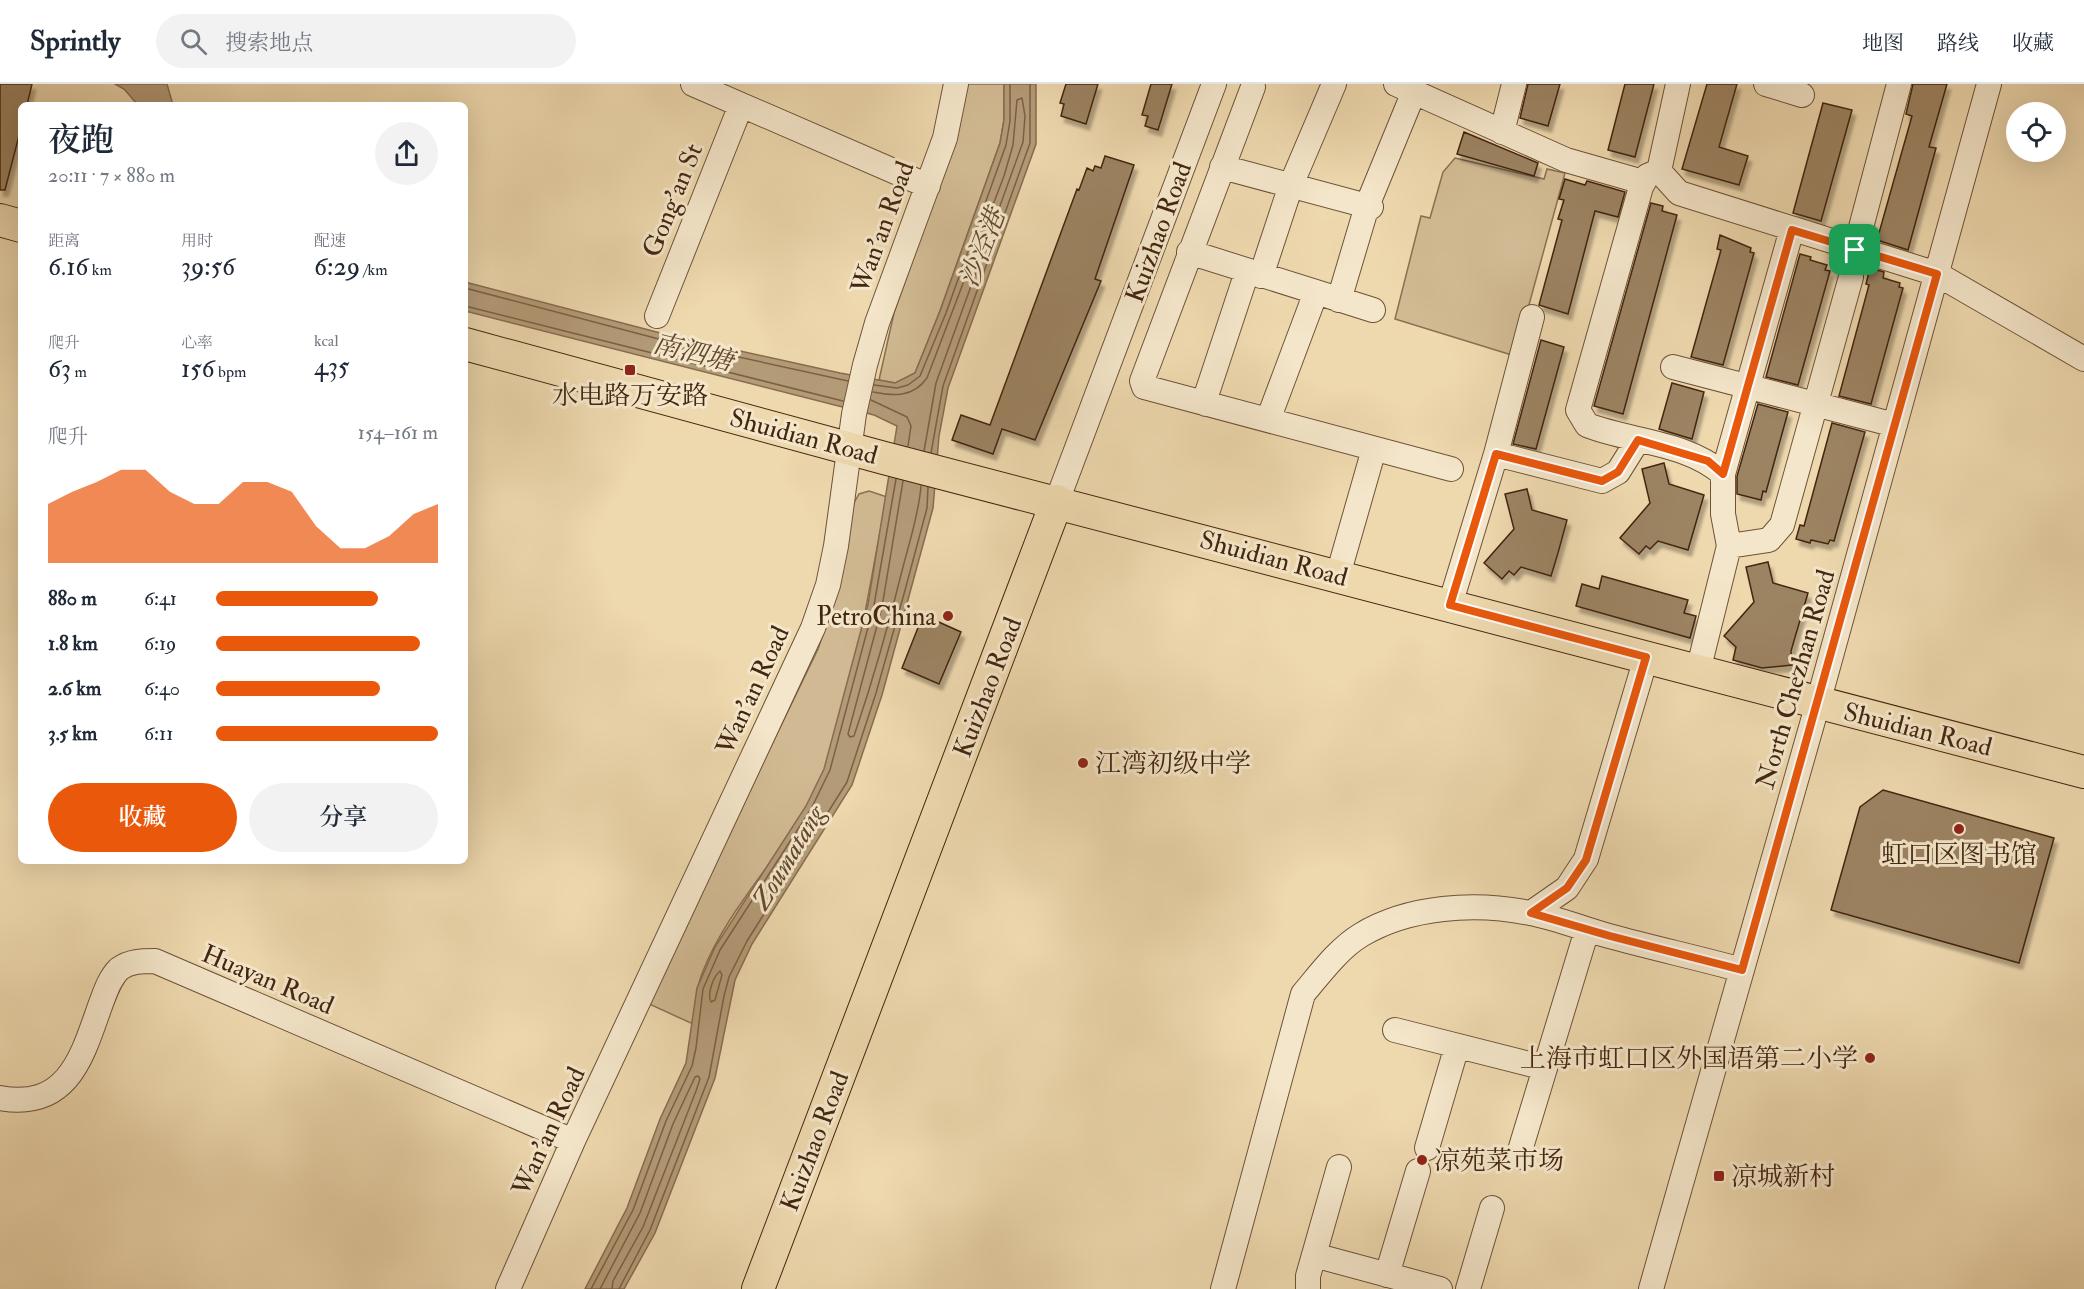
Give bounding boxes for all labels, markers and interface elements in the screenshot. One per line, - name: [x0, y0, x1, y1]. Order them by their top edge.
- search box: [156, 14, 576, 68]
- text: Sprintly: [30, 24, 120, 59]
- icon: search: [177, 25, 210, 58]
- text: 搜索地点: [225, 29, 313, 57]
- text: 地图: [1862, 30, 1904, 57]
- text: 路线: [1937, 30, 1979, 57]
- text: 收藏: [2012, 30, 2054, 57]
- map controls: [2006, 102, 2066, 162]
- button: locate: [2006, 102, 2066, 162]
- text: 夜跑: [48, 120, 114, 161]
- button: share: [375, 122, 438, 185]
- street label: Gong'an St: [636, 139, 710, 262]
- street label: Wan'an Road: [844, 157, 922, 299]
- street label: Kuizhao Road: [1119, 157, 1199, 307]
- text: 20:11 · 7 × 880 m: [48, 163, 175, 188]
- water label: 沙泾港: [953, 202, 1013, 292]
- pin: [1829, 224, 1880, 275]
- text: 距离: [48, 231, 80, 251]
- text: 用时: [181, 231, 213, 251]
- text: 配速: [314, 231, 346, 251]
- icon: arrive: [1838, 233, 1871, 266]
- text: 6.16: [48, 251, 88, 283]
- text: 39:56: [181, 251, 235, 283]
- text: 6:29: [314, 251, 360, 283]
- text: km: [88, 260, 112, 280]
- text: /km: [360, 260, 388, 280]
- water label: 南泗塘: [650, 327, 740, 379]
- text: kcal: [314, 331, 339, 351]
- text: 爬升: [48, 333, 80, 353]
- text: 心率: [181, 333, 213, 353]
- text: 435: [314, 351, 349, 383]
- text: 63: [48, 353, 71, 385]
- text: 156: [181, 353, 215, 385]
- text: m: [71, 362, 87, 382]
- text: bpm: [215, 362, 246, 382]
- marker: 水电路万安路: [623, 363, 637, 377]
- place label: 水电路万安路: [552, 380, 708, 412]
- street label: Shuidian Road: [726, 402, 881, 472]
- text: 154–161 m: [358, 420, 438, 445]
- text: 爬升: [48, 424, 88, 449]
- street label: Shuidian Road: [1196, 524, 1351, 594]
- street label: North Chezhan Road: [1749, 566, 1843, 792]
- text: 880 m: [48, 586, 97, 611]
- text: 6:41: [144, 586, 177, 611]
- place label: PetroChina: [816, 601, 936, 633]
- marker: PetroChina: [941, 609, 955, 623]
- street label: Kuizhao Road: [947, 613, 1029, 762]
- street label: Wan'an Road: [709, 621, 797, 761]
- text: 1.8 km: [48, 631, 98, 656]
- text: 6:19: [144, 631, 176, 656]
- text: 2.6 km: [48, 676, 101, 701]
- text: 6:40: [144, 676, 180, 701]
- street label: Shuidian Road: [1840, 696, 1995, 764]
- text: 3.5 km: [48, 721, 97, 746]
- text: 6:11: [144, 721, 173, 746]
- place label: 江湾初级中学: [1095, 748, 1251, 780]
- marker: 江湾初级中学: [1076, 756, 1090, 770]
- button: 收藏: [48, 783, 237, 852]
- button: 分享: [249, 783, 438, 852]
- water label: Zoumatang: [744, 798, 833, 917]
- marker: 虹口区图书馆: [1952, 822, 1966, 836]
- place label: 虹口区图书馆: [1881, 839, 2037, 871]
- street label: Huayan Road: [197, 938, 339, 1022]
- place label: 上海市虹口区外国语第二小学: [1520, 1043, 1858, 1075]
- marker: 上海市虹口区外国语第二小学: [1863, 1051, 1877, 1065]
- street label: Wan'an Road: [505, 1062, 593, 1202]
- street label: Kuizhao Road: [774, 1067, 856, 1216]
- place label: 凉苑菜市场: [1434, 1145, 1564, 1177]
- marker: 凉苑菜市场: [1415, 1153, 1429, 1167]
- place label: 凉城新村: [1731, 1161, 1835, 1193]
- marker: 凉城新村: [1712, 1169, 1726, 1183]

